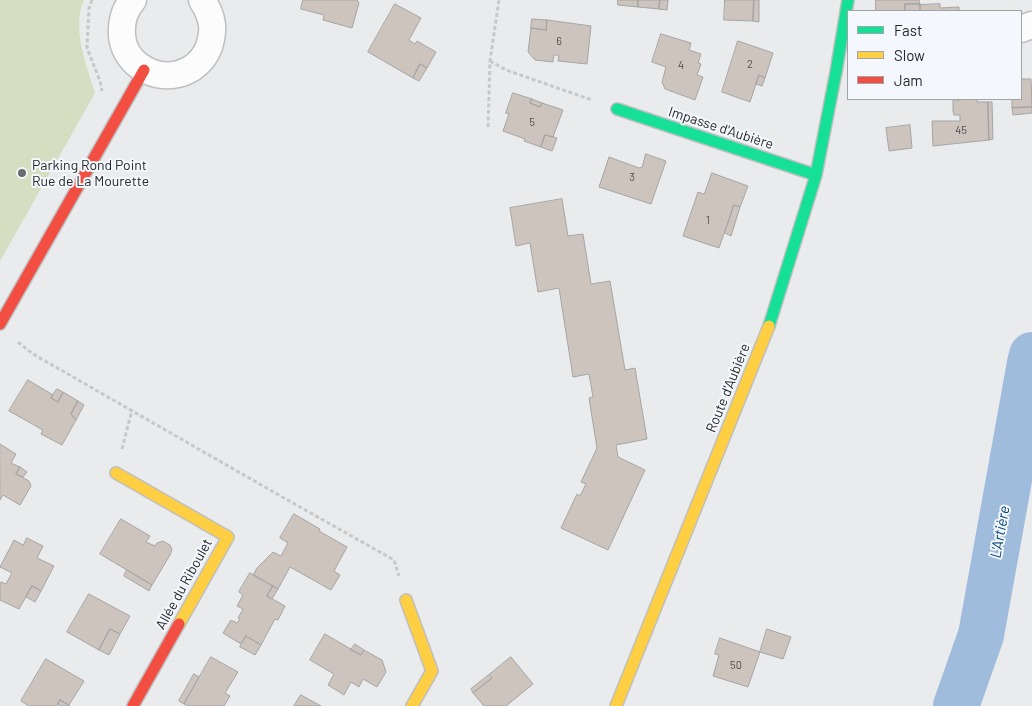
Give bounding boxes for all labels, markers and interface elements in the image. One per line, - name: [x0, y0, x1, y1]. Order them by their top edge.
- legend: [847, 10, 1022, 100]
- text: Fast: [894, 21, 922, 39]
- house number: 6: [556, 34, 562, 48]
- text: Slow: [894, 46, 925, 64]
- house number: 2: [747, 57, 753, 71]
- house number: 4: [678, 58, 684, 72]
- text: Jam: [894, 71, 923, 89]
- street label: Impasse d'Aubière: [666, 103, 776, 153]
- house number: 5: [529, 115, 535, 129]
- house number: 45: [955, 123, 967, 137]
- place label: Parking Rond Point Rue de La Mourette: [32, 157, 149, 190]
- marker: Parking Rond Point Rue de La Mourette: [16, 167, 28, 179]
- house number: 3: [629, 170, 635, 184]
- house number: 1: [706, 213, 710, 227]
- street label: Route d'Aubière: [702, 341, 754, 435]
- water label: L'Artière: [987, 504, 1013, 560]
- street label: Allée du Riboulet: [152, 536, 216, 632]
- house number: 50: [730, 658, 742, 672]

